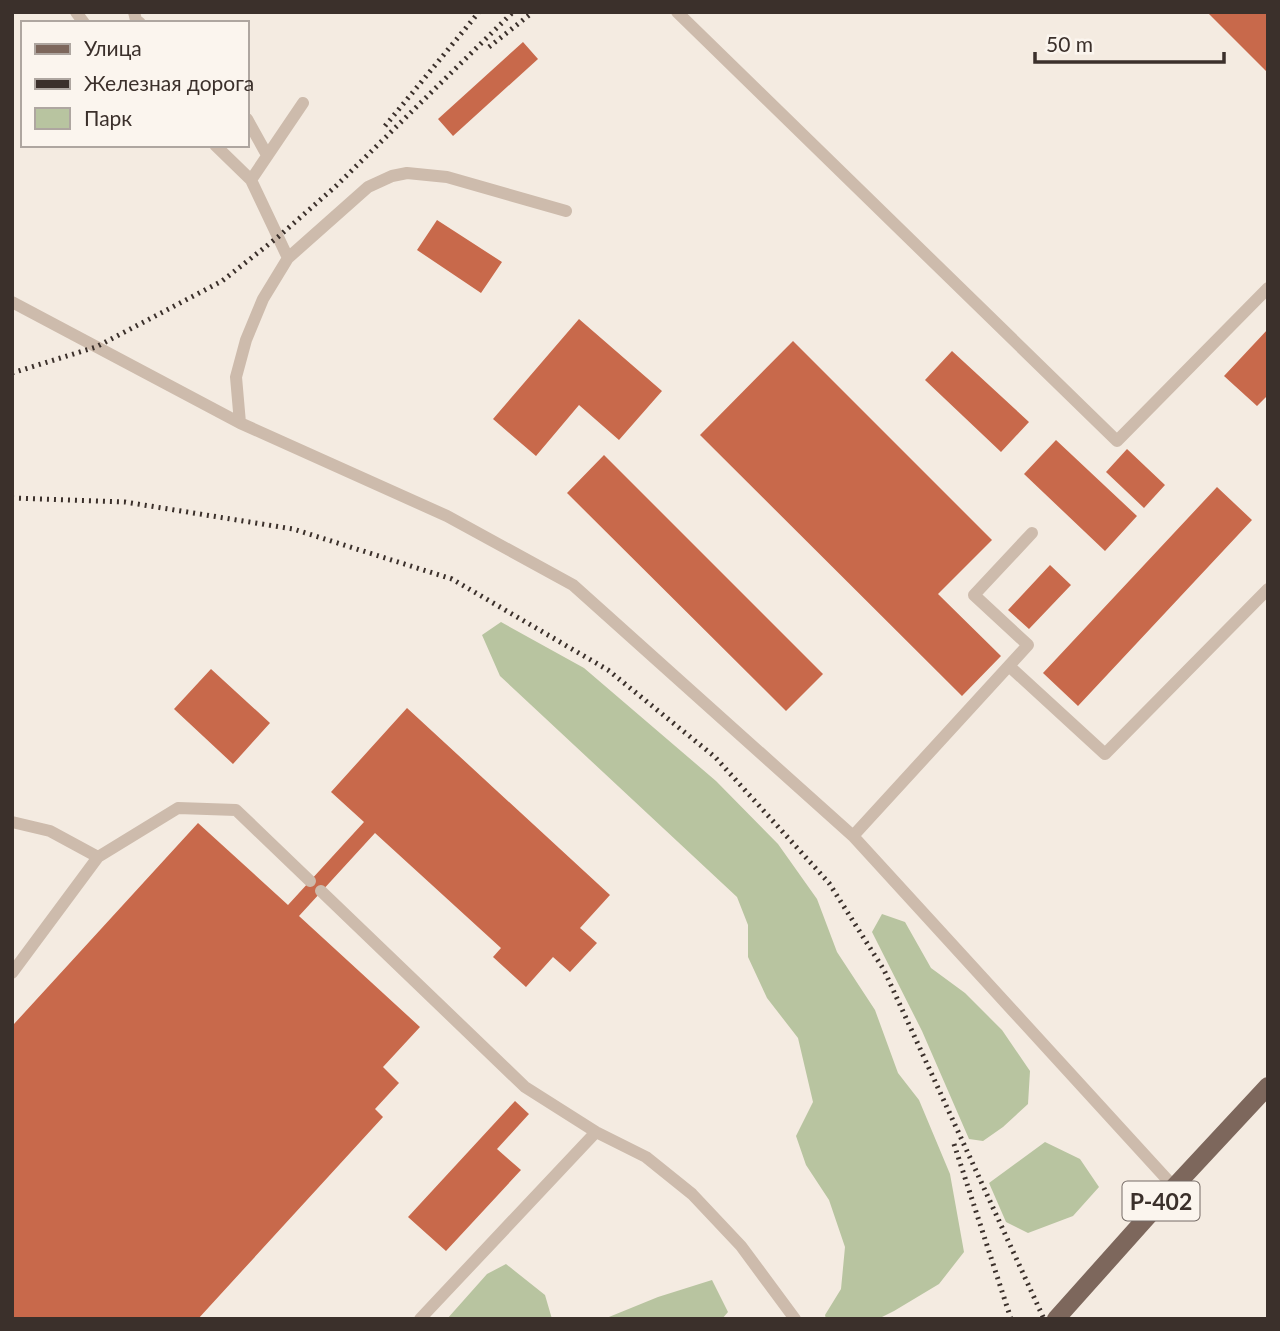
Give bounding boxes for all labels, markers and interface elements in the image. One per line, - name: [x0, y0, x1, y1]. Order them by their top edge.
- legend: [21, 21, 248, 147]
- scale bar: [1035, 21, 1224, 65]
- text: 50 m: [1046, 31, 1093, 56]
- text: Улица: [84, 35, 142, 60]
- text: Железная дорога: [84, 70, 254, 95]
- text: Парк: [84, 105, 132, 130]
- road number: Р-402: [1122, 1182, 1200, 1220]

